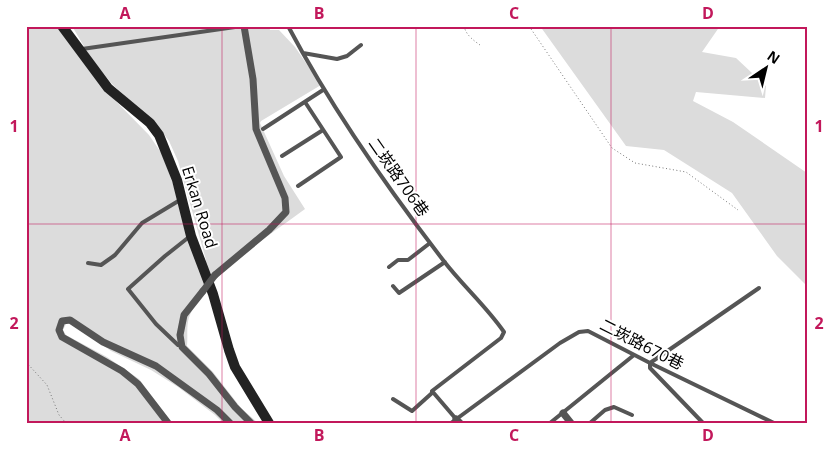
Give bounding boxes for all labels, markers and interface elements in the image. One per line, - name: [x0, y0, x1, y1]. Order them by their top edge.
- text: A: [119, 2, 131, 24]
- text: B: [314, 2, 324, 24]
- text: C: [509, 2, 519, 24]
- text: D: [702, 2, 714, 24]
- north arrow: [740, 42, 790, 92]
- text: N: [764, 46, 784, 68]
- text: 1: [9, 115, 19, 137]
- text: 1: [814, 115, 824, 137]
- street label: 二崁路706巷: [364, 133, 434, 221]
- street label: Erkan Road: [177, 163, 223, 251]
- text: 2: [9, 312, 19, 334]
- text: 2: [814, 312, 824, 334]
- street label: 二崁路670巷: [596, 313, 688, 375]
- text: A: [119, 424, 131, 446]
- text: B: [314, 424, 324, 446]
- text: C: [509, 424, 519, 446]
- text: D: [702, 424, 714, 446]

